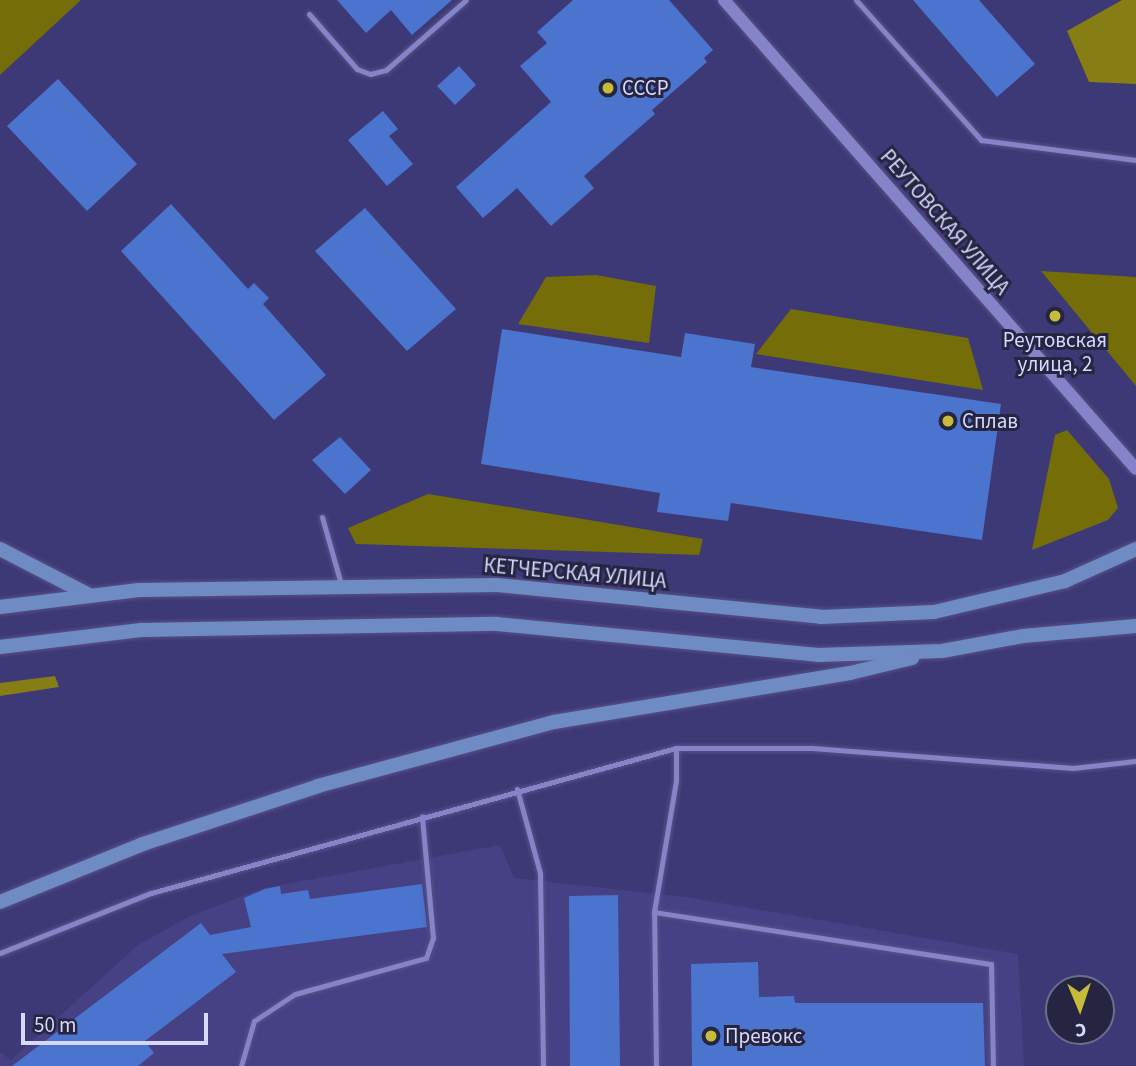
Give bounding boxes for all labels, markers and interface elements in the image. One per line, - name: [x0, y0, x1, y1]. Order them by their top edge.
- place label: СССР: [622, 75, 669, 101]
- marker: СССР: [600, 80, 616, 96]
- street label: РЕУТОВСКАЯ УЛИЦА: [875, 144, 1015, 300]
- marker: Реутовская улица, 2: [1047, 308, 1063, 324]
- place label: Реутовская улица, 2: [1003, 327, 1107, 377]
- place label: Сплав: [962, 408, 1018, 434]
- marker: Сплав: [940, 413, 956, 429]
- street label: КЕТЧЕРСКАЯ УЛИЦА: [483, 552, 667, 594]
- north arrow: [1045, 975, 1115, 1045]
- scale bar: [24, 1000, 212, 1044]
- text: 50 m: [34, 1010, 76, 1040]
- text: С: [1075, 1016, 1087, 1043]
- place label: Превокс: [725, 1023, 802, 1049]
- marker: Превокс: [703, 1028, 719, 1044]

